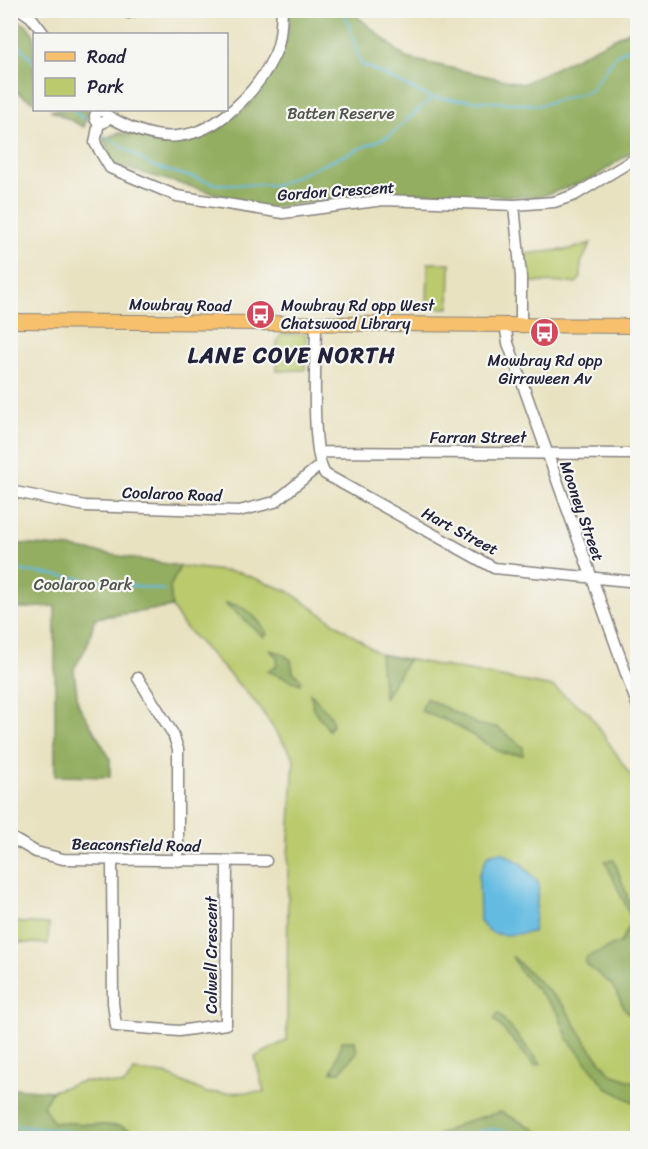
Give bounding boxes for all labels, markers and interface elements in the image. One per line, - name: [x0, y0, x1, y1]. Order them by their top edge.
- legend: [33, 33, 228, 111]
- text: Road: [87, 41, 127, 73]
- text: Park: [87, 71, 124, 103]
- park label: Batten Reserve: [287, 99, 395, 128]
- street label: Gordon Crescent: [276, 172, 396, 210]
- street label: Mowbray Road: [129, 290, 233, 320]
- place label: Mowbray Rd opp West Chatswood Library: [281, 291, 435, 338]
- bus stop icon: Mowbray Rd opp West Chatswood Library: [244, 298, 276, 330]
- bus stop icon: Mowbray Rd opp Girraween Av: [529, 316, 561, 348]
- district label: LANE COVE NORTH: [188, 336, 396, 375]
- place label: Mowbray Rd opp Girraween Av: [488, 346, 603, 393]
- street label: Farran Street: [430, 423, 527, 452]
- street label: Mooney Street: [551, 457, 613, 565]
- street label: Coolaroo Road: [122, 478, 224, 510]
- street label: Hart Street: [416, 499, 504, 563]
- park label: Coolaroo Park: [34, 570, 133, 599]
- street label: Beaconsfield Road: [71, 829, 202, 861]
- street label: Colwell Crescent: [197, 896, 226, 1014]

